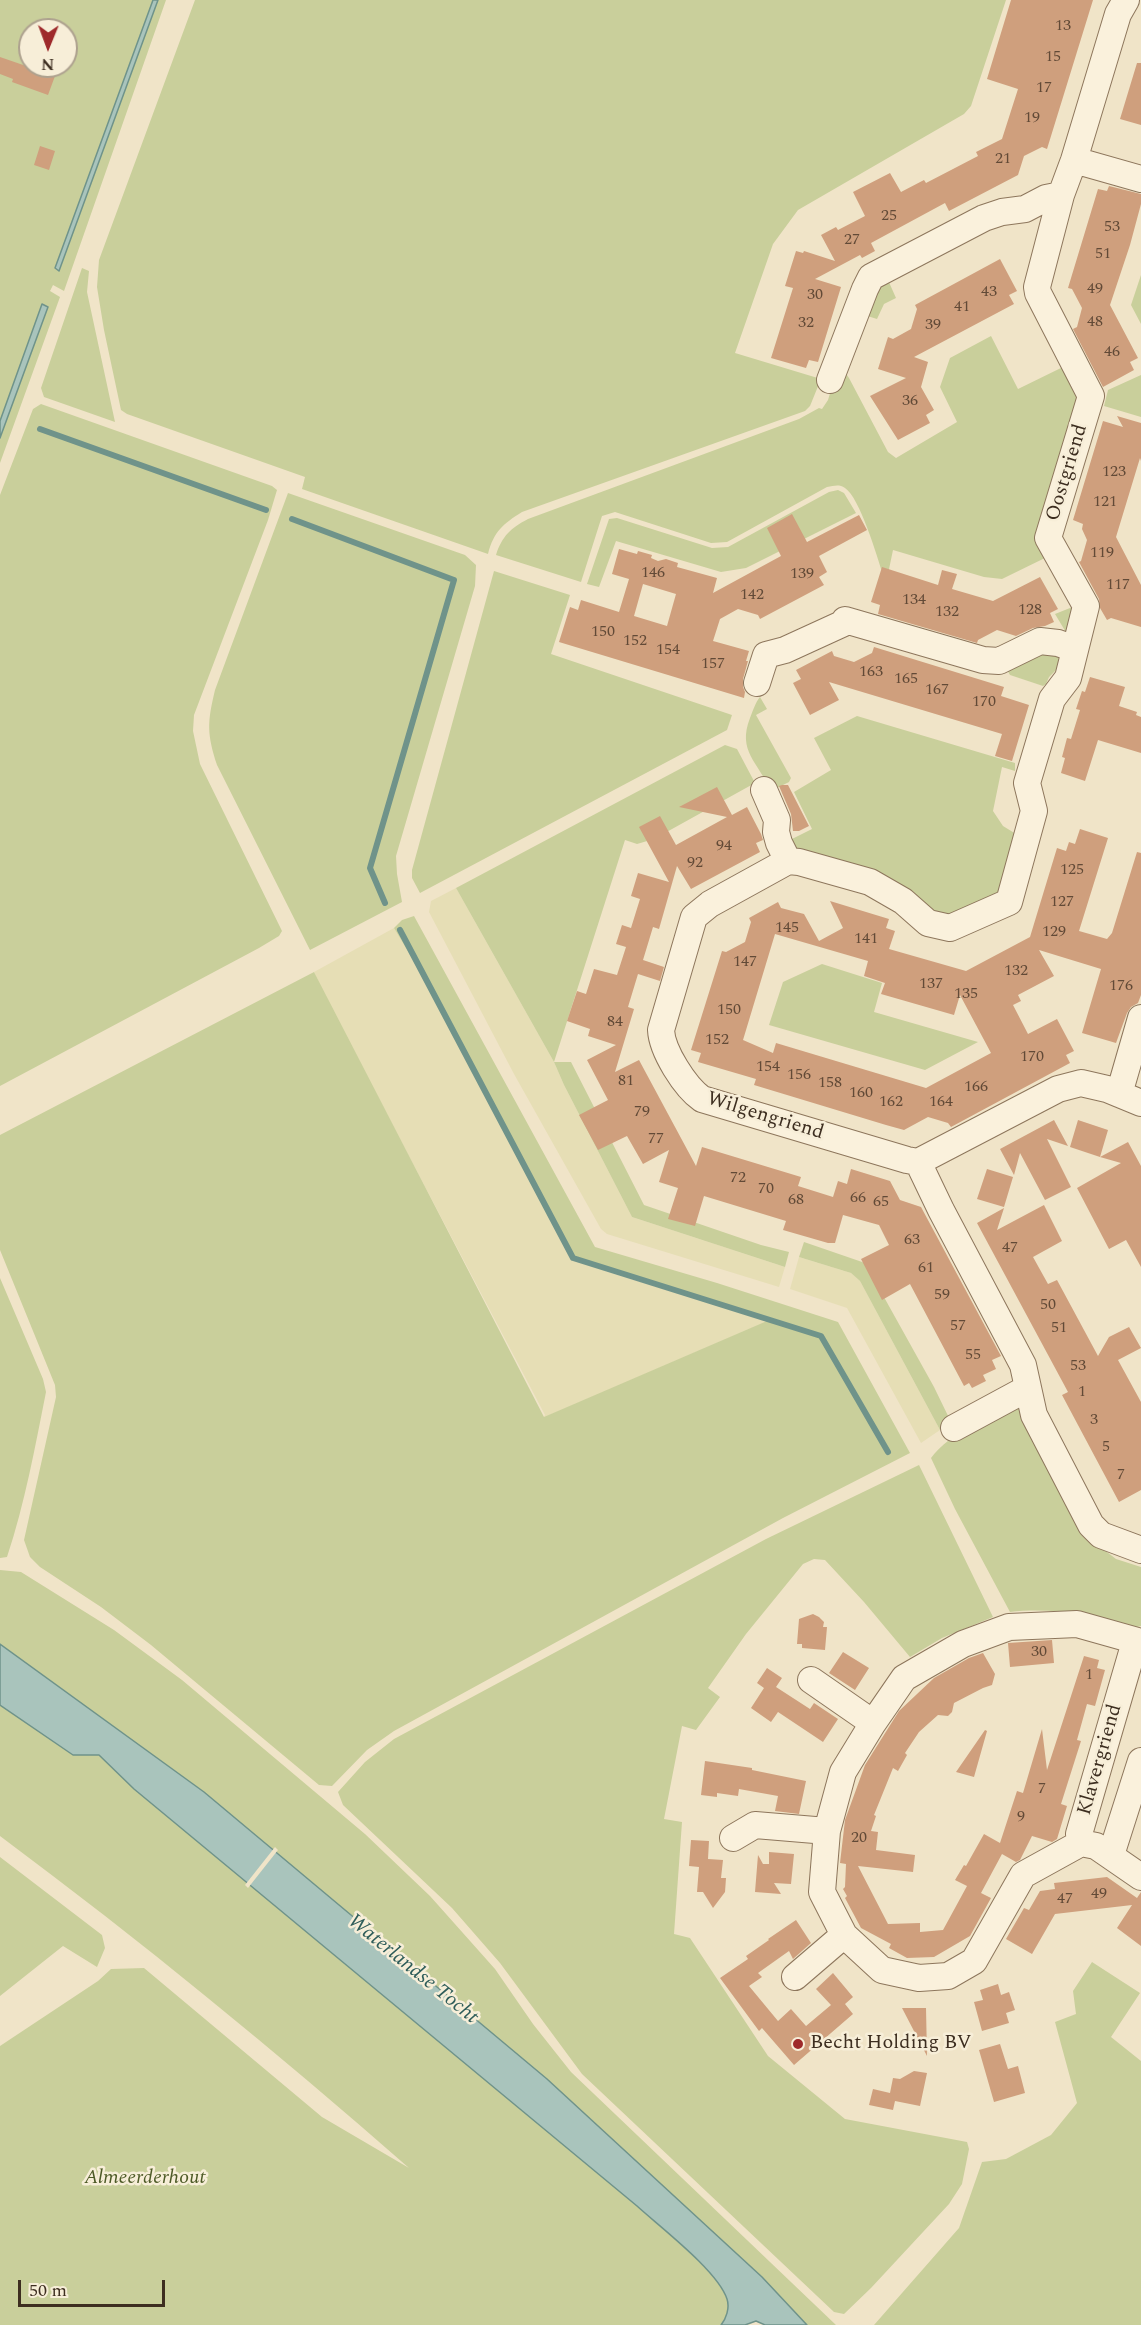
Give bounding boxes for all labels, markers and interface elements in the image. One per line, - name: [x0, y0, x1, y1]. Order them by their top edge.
- house number: 13: [1055, 17, 1071, 37]
- north arrow: [18, 18, 78, 78]
- house number: 15: [1045, 48, 1061, 68]
- text: N: [41, 52, 54, 76]
- house number: 17: [1036, 79, 1052, 99]
- house number: 19: [1024, 109, 1040, 129]
- house number: 21: [995, 150, 1011, 170]
- house number: 25: [881, 207, 897, 227]
- house number: 53: [1104, 218, 1120, 238]
- house number: 27: [844, 231, 860, 251]
- house number: 51: [1095, 245, 1111, 265]
- house number: 49: [1087, 280, 1103, 300]
- house number: 43: [981, 283, 997, 303]
- house number: 30: [807, 286, 823, 306]
- house number: 41: [954, 298, 970, 318]
- house number: 48: [1087, 313, 1103, 333]
- house number: 32: [798, 314, 814, 334]
- house number: 39: [925, 316, 941, 336]
- house number: 46: [1104, 343, 1120, 363]
- house number: 36: [902, 392, 918, 412]
- street label: Oostgriend: [1042, 422, 1094, 524]
- house number: 123: [1102, 463, 1126, 483]
- house number: 121: [1093, 493, 1117, 513]
- house number: 119: [1090, 544, 1114, 564]
- house number: 146: [641, 564, 665, 584]
- house number: 139: [790, 565, 814, 585]
- house number: 117: [1106, 576, 1130, 596]
- house number: 142: [740, 586, 764, 606]
- house number: 134: [902, 591, 926, 611]
- house number: 128: [1018, 601, 1042, 621]
- house number: 132: [935, 603, 959, 623]
- house number: 150: [591, 623, 615, 643]
- house number: 152: [623, 632, 647, 652]
- house number: 154: [656, 641, 680, 661]
- house number: 157: [701, 655, 725, 675]
- house number: 163: [859, 663, 883, 683]
- house number: 165: [894, 670, 918, 690]
- house number: 167: [925, 681, 949, 701]
- house number: 170: [972, 693, 996, 713]
- house number: 94: [716, 837, 732, 857]
- house number: 92: [687, 854, 703, 874]
- house number: 125: [1060, 861, 1084, 881]
- house number: 127: [1050, 893, 1074, 913]
- house number: 145: [775, 919, 799, 939]
- house number: 129: [1042, 923, 1066, 943]
- house number: 141: [854, 930, 878, 950]
- house number: 147: [733, 953, 757, 973]
- house number: 132: [1004, 962, 1028, 982]
- house number: 137: [919, 975, 943, 995]
- house number: 176: [1109, 977, 1133, 997]
- house number: 135: [954, 985, 978, 1005]
- house number: 150: [717, 1001, 741, 1021]
- house number: 84: [607, 1013, 623, 1033]
- house number: 152: [705, 1031, 729, 1051]
- house number: 170: [1020, 1048, 1044, 1068]
- house number: 154: [756, 1058, 780, 1078]
- house number: 156: [787, 1066, 811, 1086]
- house number: 81: [618, 1072, 634, 1092]
- house number: 158: [818, 1074, 842, 1094]
- house number: 166: [964, 1078, 988, 1098]
- house number: 160: [849, 1084, 873, 1104]
- street label: Wilgengriend: [704, 1088, 826, 1146]
- house number: 162: [879, 1093, 903, 1113]
- house number: 164: [929, 1093, 953, 1113]
- house number: 79: [634, 1103, 650, 1123]
- house number: 77: [648, 1130, 664, 1150]
- house number: 72: [730, 1169, 746, 1189]
- house number: 70: [758, 1180, 774, 1200]
- house number: 66: [850, 1189, 866, 1209]
- house number: 68: [788, 1191, 804, 1211]
- house number: 65: [873, 1193, 889, 1213]
- house number: 63: [904, 1231, 920, 1251]
- house number: 47: [1002, 1239, 1018, 1259]
- house number: 61: [918, 1259, 934, 1279]
- house number: 59: [934, 1286, 950, 1306]
- house number: 50: [1040, 1296, 1056, 1316]
- house number: 57: [950, 1317, 966, 1337]
- house number: 51: [1051, 1319, 1067, 1339]
- house number: 55: [965, 1346, 981, 1366]
- house number: 53: [1070, 1357, 1086, 1377]
- house number: 1: [1078, 1383, 1086, 1403]
- house number: 3: [1090, 1411, 1098, 1431]
- house number: 5: [1102, 1438, 1110, 1458]
- house number: 7: [1117, 1466, 1125, 1486]
- house number: 30: [1031, 1643, 1047, 1663]
- house number: 1: [1085, 1666, 1093, 1686]
- street label: Klavergriend: [1074, 1702, 1128, 1818]
- house number: 7: [1038, 1780, 1046, 1800]
- house number: 9: [1017, 1808, 1025, 1828]
- house number: 20: [851, 1829, 867, 1849]
- house number: 49: [1091, 1885, 1107, 1905]
- house number: 47: [1057, 1890, 1073, 1910]
- water label: Waterlandse Tocht: [341, 1909, 483, 2031]
- place label: Becht Holding BV: [810, 2032, 971, 2056]
- marker: Becht Holding BV: [791, 2037, 805, 2051]
- park label: Almeerderhout: [84, 2167, 206, 2191]
- scale bar: [21, 2268, 168, 2306]
- text: 50 m: [29, 2277, 67, 2304]

